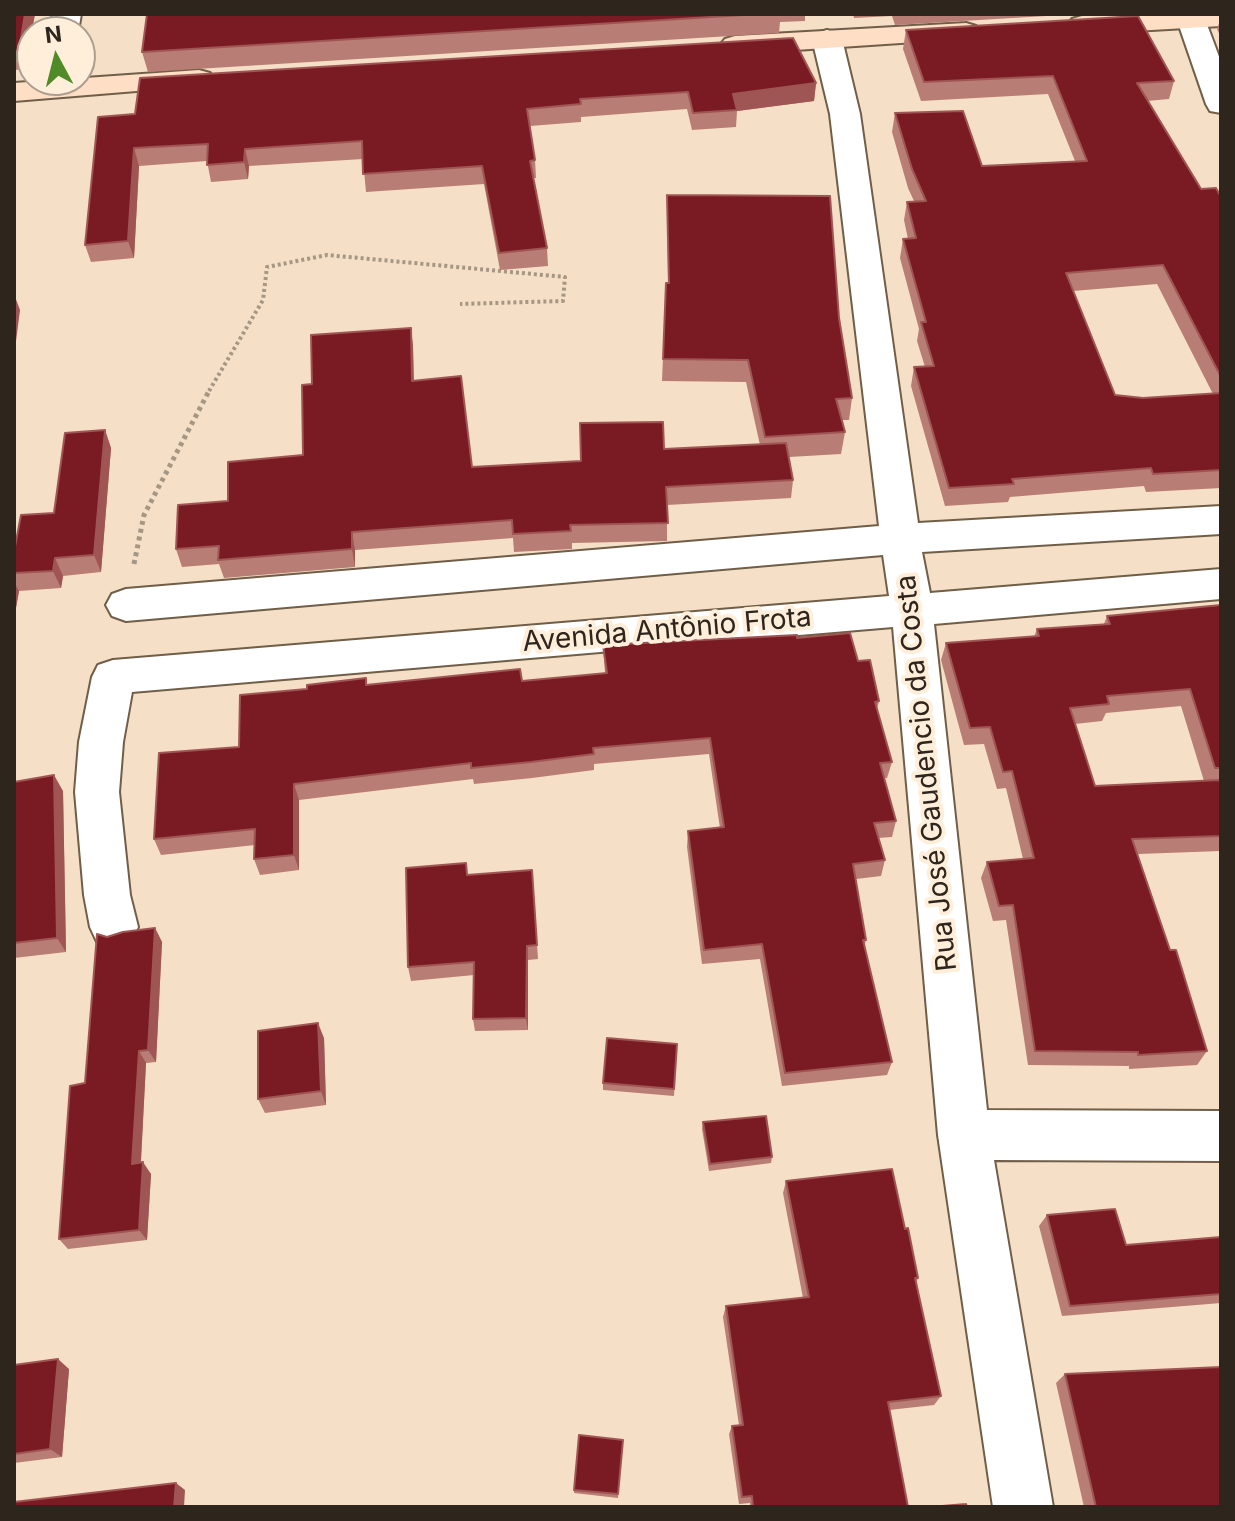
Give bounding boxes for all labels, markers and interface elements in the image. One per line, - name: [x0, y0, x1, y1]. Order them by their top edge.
- north arrow: [16, 16, 96, 96]
- text: N: [43, 20, 63, 48]
- street label: Rua José Gaudencio da Costa: [889, 573, 965, 973]
- street label: Avenida Antônio Frota: [521, 601, 813, 659]

